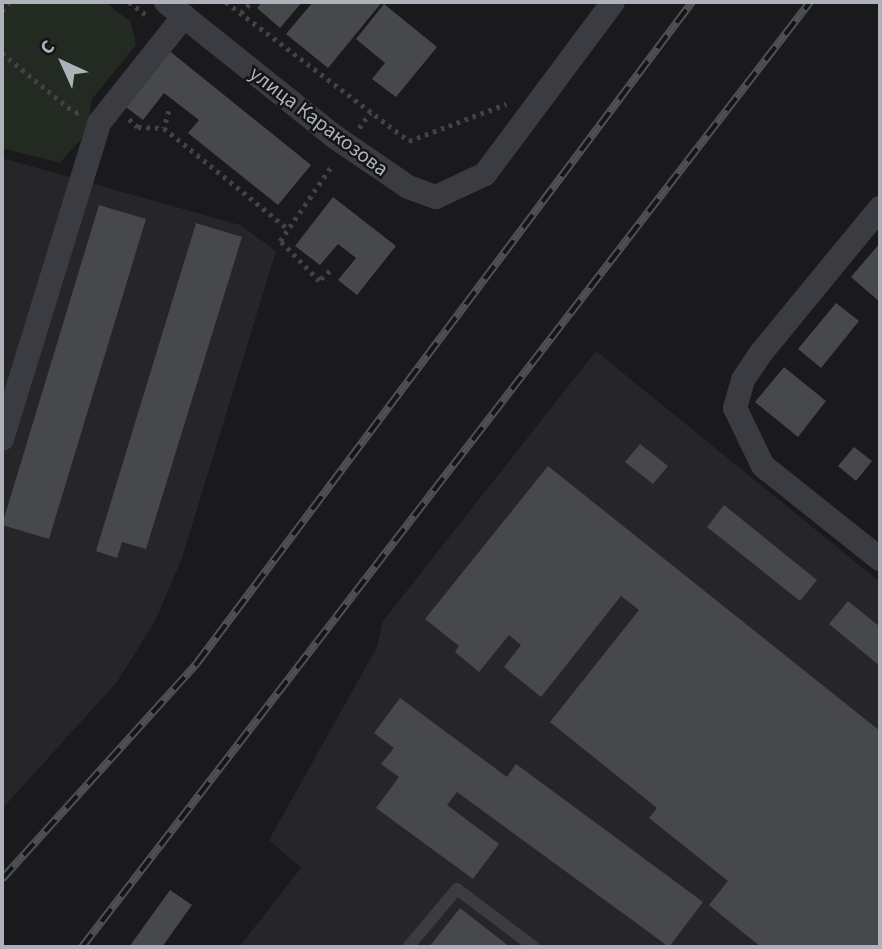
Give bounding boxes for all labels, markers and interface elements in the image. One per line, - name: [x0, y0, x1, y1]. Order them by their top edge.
- north arrow: [28, 28, 98, 98]
- text: С: [34, 34, 61, 61]
- street label: улица Каракозова: [245, 61, 393, 181]

